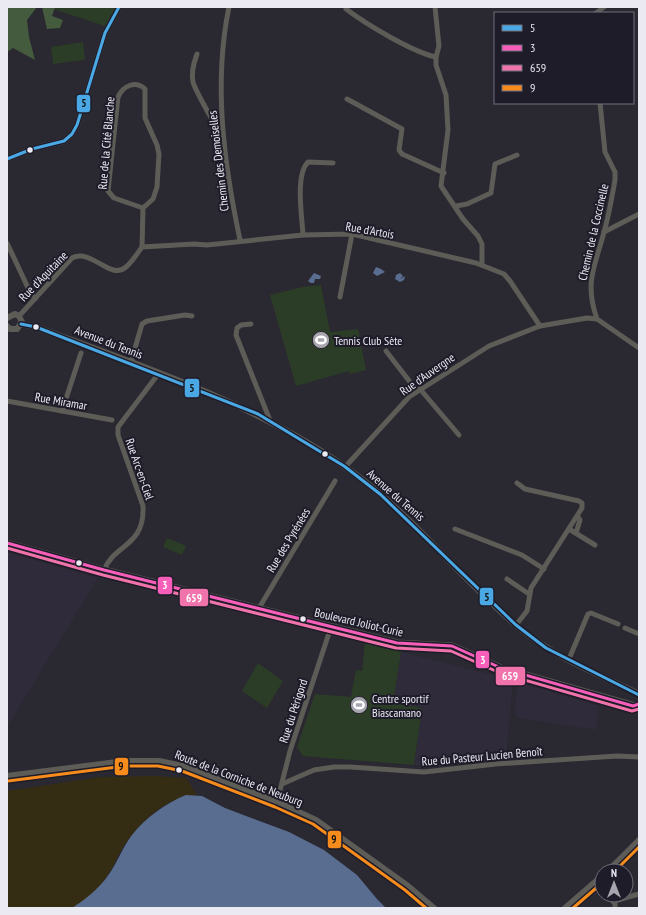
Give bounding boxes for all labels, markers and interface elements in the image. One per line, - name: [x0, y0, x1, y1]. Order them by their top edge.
- legend: [494, 12, 634, 104]
- text: 5: [530, 20, 535, 35]
- text: 3: [530, 40, 535, 55]
- text: 659: [530, 60, 546, 75]
- text: 9: [530, 80, 535, 95]
- line badge: 5: [76, 94, 91, 113]
- text: 5: [81, 96, 87, 110]
- street label: Rue de la Cité Blanche: [94, 96, 118, 190]
- street label: Chemin des Demoiselles: [204, 110, 232, 212]
- unlabelled marker: [25, 145, 35, 155]
- street label: Chemin de la Coccinelle: [575, 182, 611, 282]
- street label: Rue d'Artois: [345, 218, 395, 242]
- street label: Rue d'Aquitaine: [15, 248, 71, 304]
- unlabelled marker: [31, 322, 41, 332]
- street label: Avenue du Tennis: [73, 322, 145, 362]
- sports icon: Tennis Club Sète: [311, 330, 331, 350]
- place label: Tennis Club Sète: [334, 333, 402, 348]
- street label: Rue d'Auvergne: [397, 350, 457, 398]
- line badge: 5: [184, 378, 200, 398]
- text: 5: [189, 381, 195, 395]
- street label: Rue Miramar: [34, 389, 89, 413]
- street label: Rue Arc-en-Ciel: [122, 436, 158, 502]
- unlabelled marker: [320, 449, 330, 459]
- street label: Avenue du Tennis: [364, 466, 428, 524]
- street label: Rue des Pyrénées: [263, 505, 313, 575]
- unlabelled marker: [74, 558, 84, 568]
- line badge: 3: [157, 576, 173, 595]
- text: 3: [162, 578, 168, 592]
- line badge: 5: [479, 587, 494, 606]
- line badge: 659: [179, 588, 209, 607]
- text: 5: [484, 590, 490, 604]
- text: 659: [186, 591, 202, 605]
- street label: Boulevard Joliot-Curie: [313, 604, 405, 640]
- unlabelled marker: [298, 614, 308, 624]
- line badge: 3: [475, 650, 490, 669]
- text: 3: [480, 653, 486, 667]
- line badge: 659: [495, 666, 526, 686]
- text: 659: [502, 669, 518, 683]
- street label: Rue du Périgord: [276, 677, 310, 745]
- place label: Centre sportif Biascamano: [372, 691, 429, 720]
- sports icon: Centre sportif Biascamano: [349, 695, 369, 715]
- street label: Rue du Pasteur Lucien Benoît: [421, 743, 544, 769]
- street label: Route de la Corniche de Neuburg: [173, 747, 305, 809]
- line badge: 9: [114, 757, 129, 776]
- text: 9: [118, 759, 124, 773]
- unlabelled marker: [174, 765, 184, 775]
- line badge: 9: [327, 830, 342, 849]
- text: 9: [331, 832, 337, 846]
- north arrow: [594, 863, 634, 903]
- text: N: [611, 866, 617, 880]

